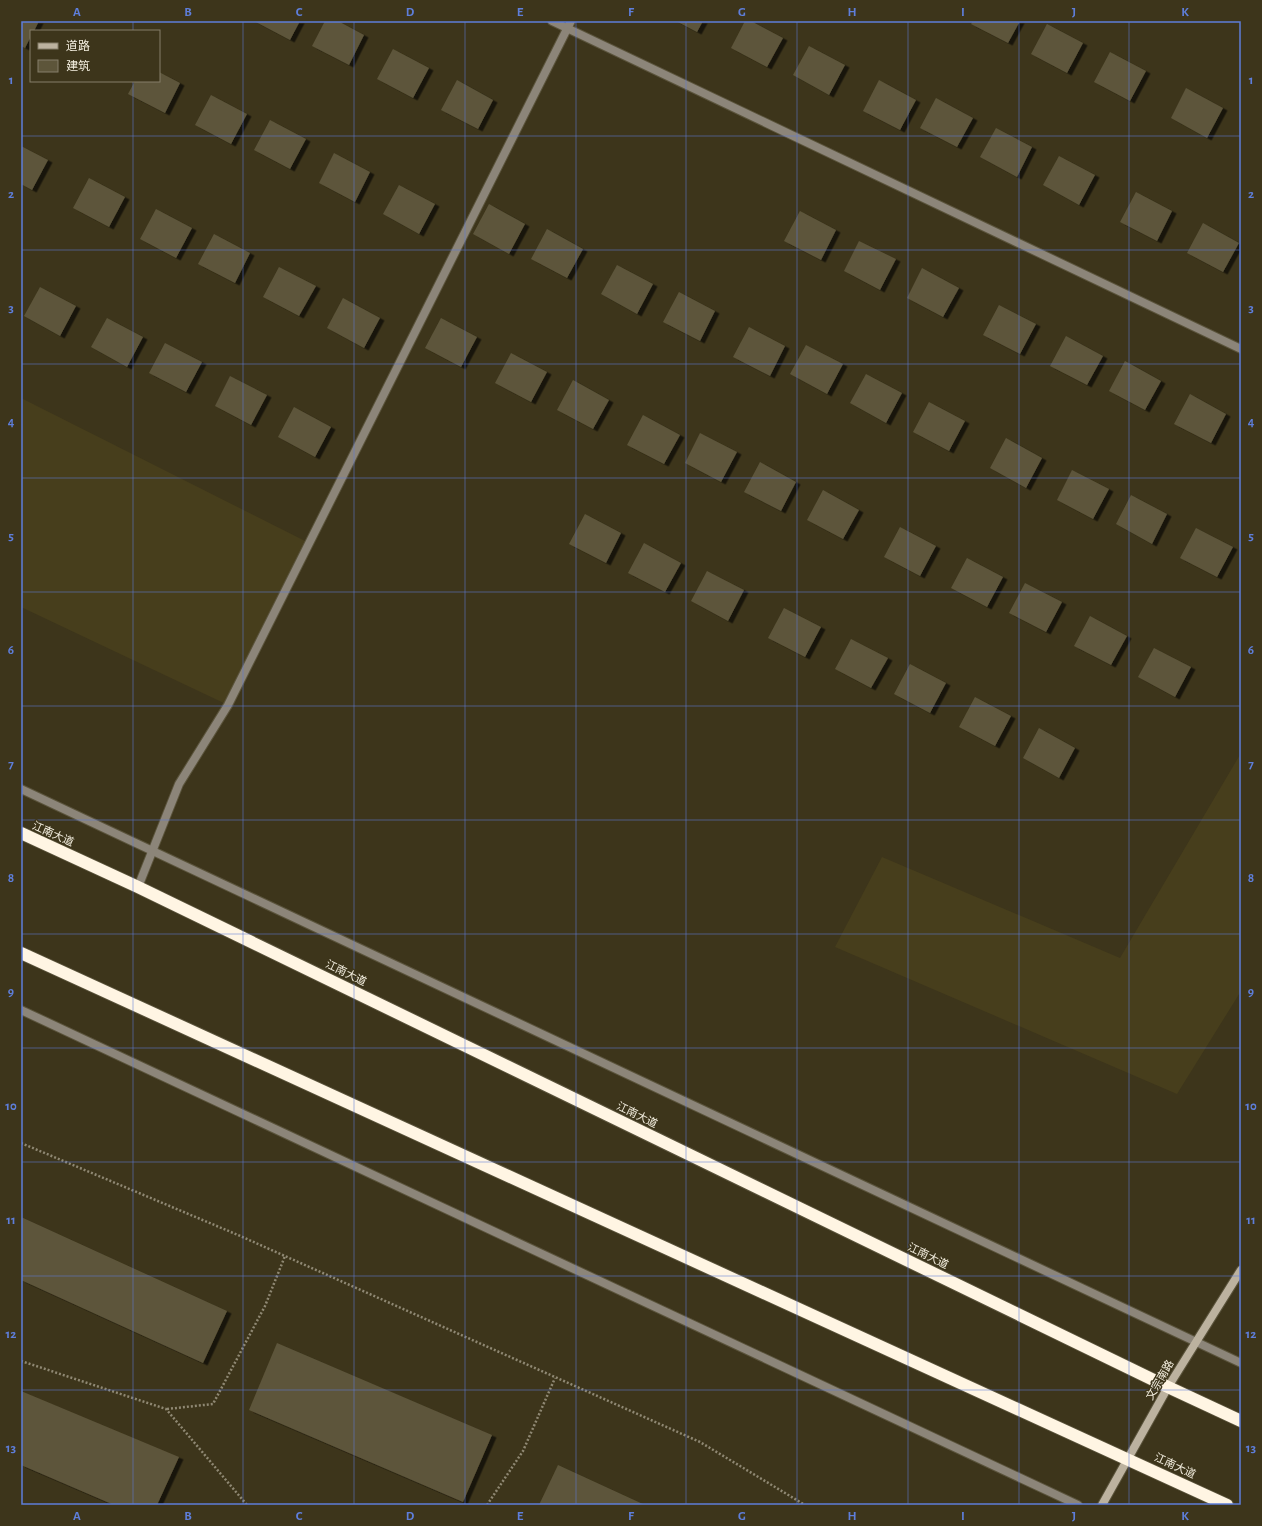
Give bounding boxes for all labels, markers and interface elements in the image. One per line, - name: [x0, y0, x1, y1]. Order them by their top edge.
- text: A: [73, 6, 81, 19]
- text: B: [184, 6, 192, 19]
- text: C: [296, 6, 303, 19]
- text: D: [406, 6, 415, 19]
- text: E: [517, 6, 524, 19]
- text: F: [628, 6, 635, 19]
- text: G: [738, 6, 746, 19]
- text: H: [847, 6, 857, 19]
- text: I: [961, 6, 965, 19]
- text: J: [1072, 6, 1076, 19]
- text: K: [1181, 6, 1189, 19]
- legend: [30, 30, 160, 82]
- text: 道路: [66, 39, 90, 52]
- text: 建筑: [66, 59, 90, 72]
- text: 1: [9, 74, 13, 87]
- text: 1: [1249, 74, 1253, 87]
- text: 2: [8, 188, 14, 201]
- text: 2: [1248, 188, 1254, 201]
- text: 3: [8, 302, 14, 315]
- text: 3: [1248, 302, 1254, 315]
- text: 4: [8, 416, 15, 429]
- text: 4: [1248, 416, 1255, 429]
- text: 5: [8, 530, 14, 543]
- text: 5: [1248, 530, 1254, 543]
- text: 6: [8, 644, 14, 657]
- text: 6: [1248, 644, 1254, 657]
- text: 7: [8, 758, 14, 771]
- text: 7: [1248, 758, 1254, 771]
- street label: 江南大道: [31, 819, 76, 848]
- text: 8: [8, 872, 14, 885]
- text: 8: [1248, 872, 1254, 885]
- street label: 江南大道: [324, 958, 369, 988]
- text: 9: [8, 986, 14, 999]
- text: 9: [1248, 986, 1254, 999]
- text: 10: [5, 1100, 17, 1113]
- street label: 江南大道: [615, 1100, 660, 1130]
- text: 10: [1245, 1100, 1257, 1113]
- text: 11: [6, 1214, 16, 1227]
- text: 11: [1246, 1214, 1256, 1227]
- street label: 江南大道: [906, 1241, 951, 1271]
- text: 12: [6, 1328, 16, 1341]
- text: 12: [1246, 1328, 1256, 1341]
- street label: 文宗南路: [1143, 1358, 1176, 1402]
- text: 13: [6, 1442, 17, 1455]
- text: 13: [1246, 1442, 1257, 1455]
- street label: 江南大道: [1153, 1451, 1198, 1480]
- text: A: [73, 1510, 81, 1523]
- text: B: [184, 1510, 192, 1523]
- text: C: [296, 1510, 303, 1523]
- text: D: [406, 1510, 415, 1523]
- text: E: [517, 1510, 524, 1523]
- text: F: [628, 1510, 635, 1523]
- text: G: [738, 1510, 746, 1523]
- text: H: [847, 1510, 857, 1523]
- text: I: [961, 1510, 965, 1523]
- text: J: [1072, 1510, 1076, 1523]
- text: K: [1181, 1510, 1189, 1523]

